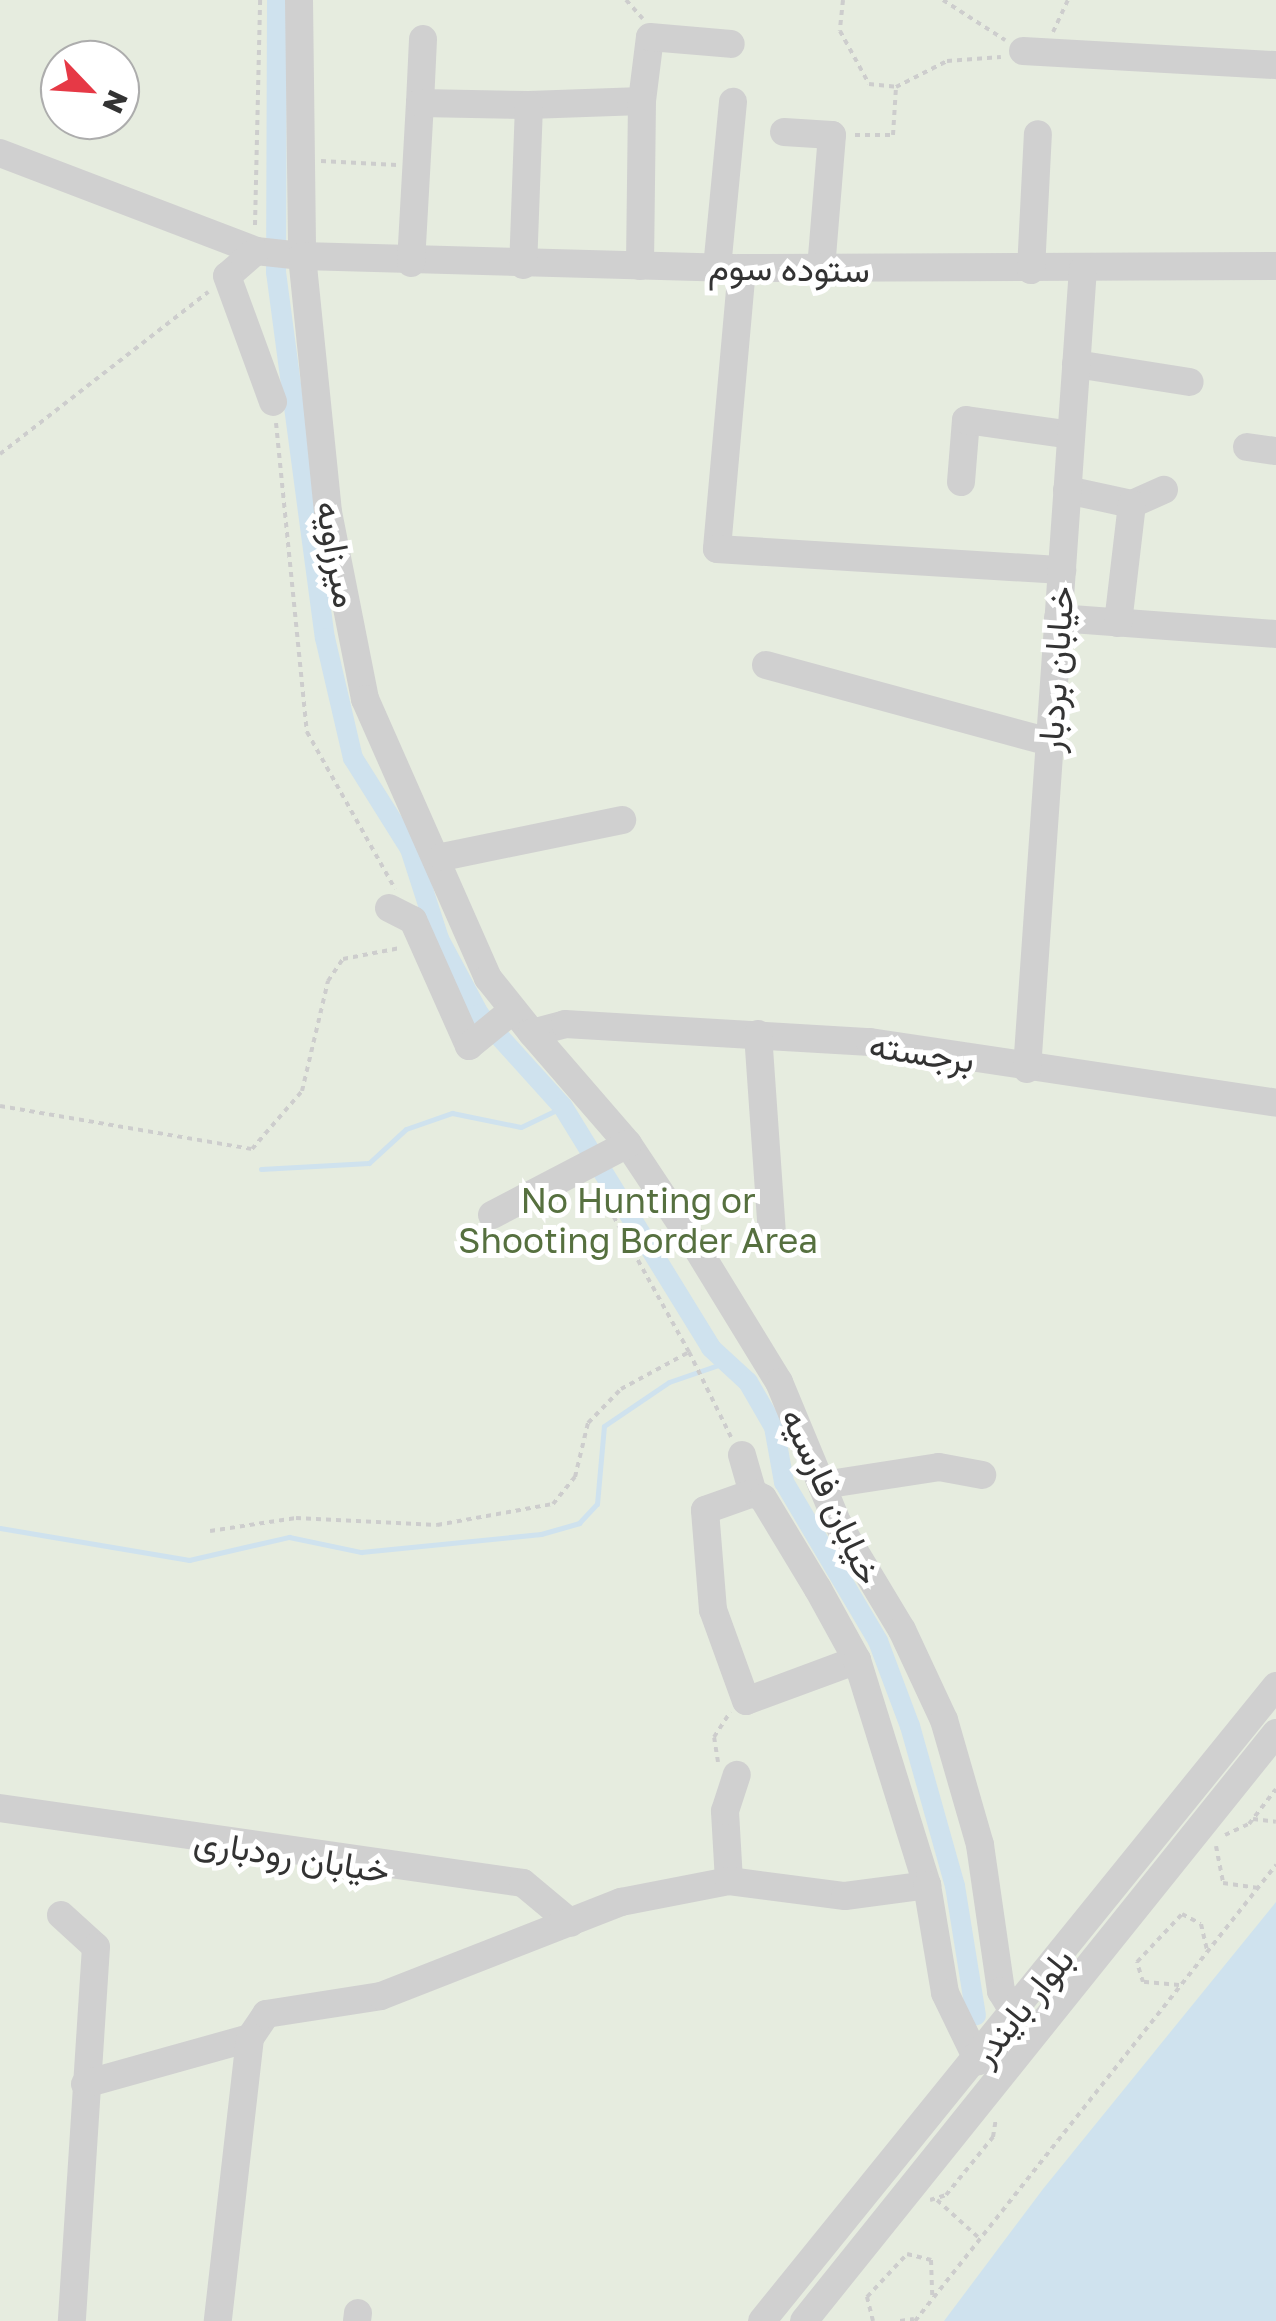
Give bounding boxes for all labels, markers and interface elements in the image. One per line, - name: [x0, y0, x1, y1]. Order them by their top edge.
- north arrow: [40, 40, 140, 140]
- text: N: [96, 85, 135, 119]
- street label: ستوده سوم: [708, 246, 870, 290]
- street label: میرزاویه: [308, 497, 368, 611]
- street label: خیابان بردبار: [1028, 584, 1082, 754]
- street label: برجسته: [867, 1023, 977, 1081]
- park label: No Hunting or Shooting Border Area: [458, 1179, 818, 1261]
- street label: خیابان فارسیه: [773, 1401, 891, 1591]
- street label: خیابان رودباری: [191, 1819, 393, 1891]
- street label: بلوار بایندر: [962, 1939, 1082, 2073]

